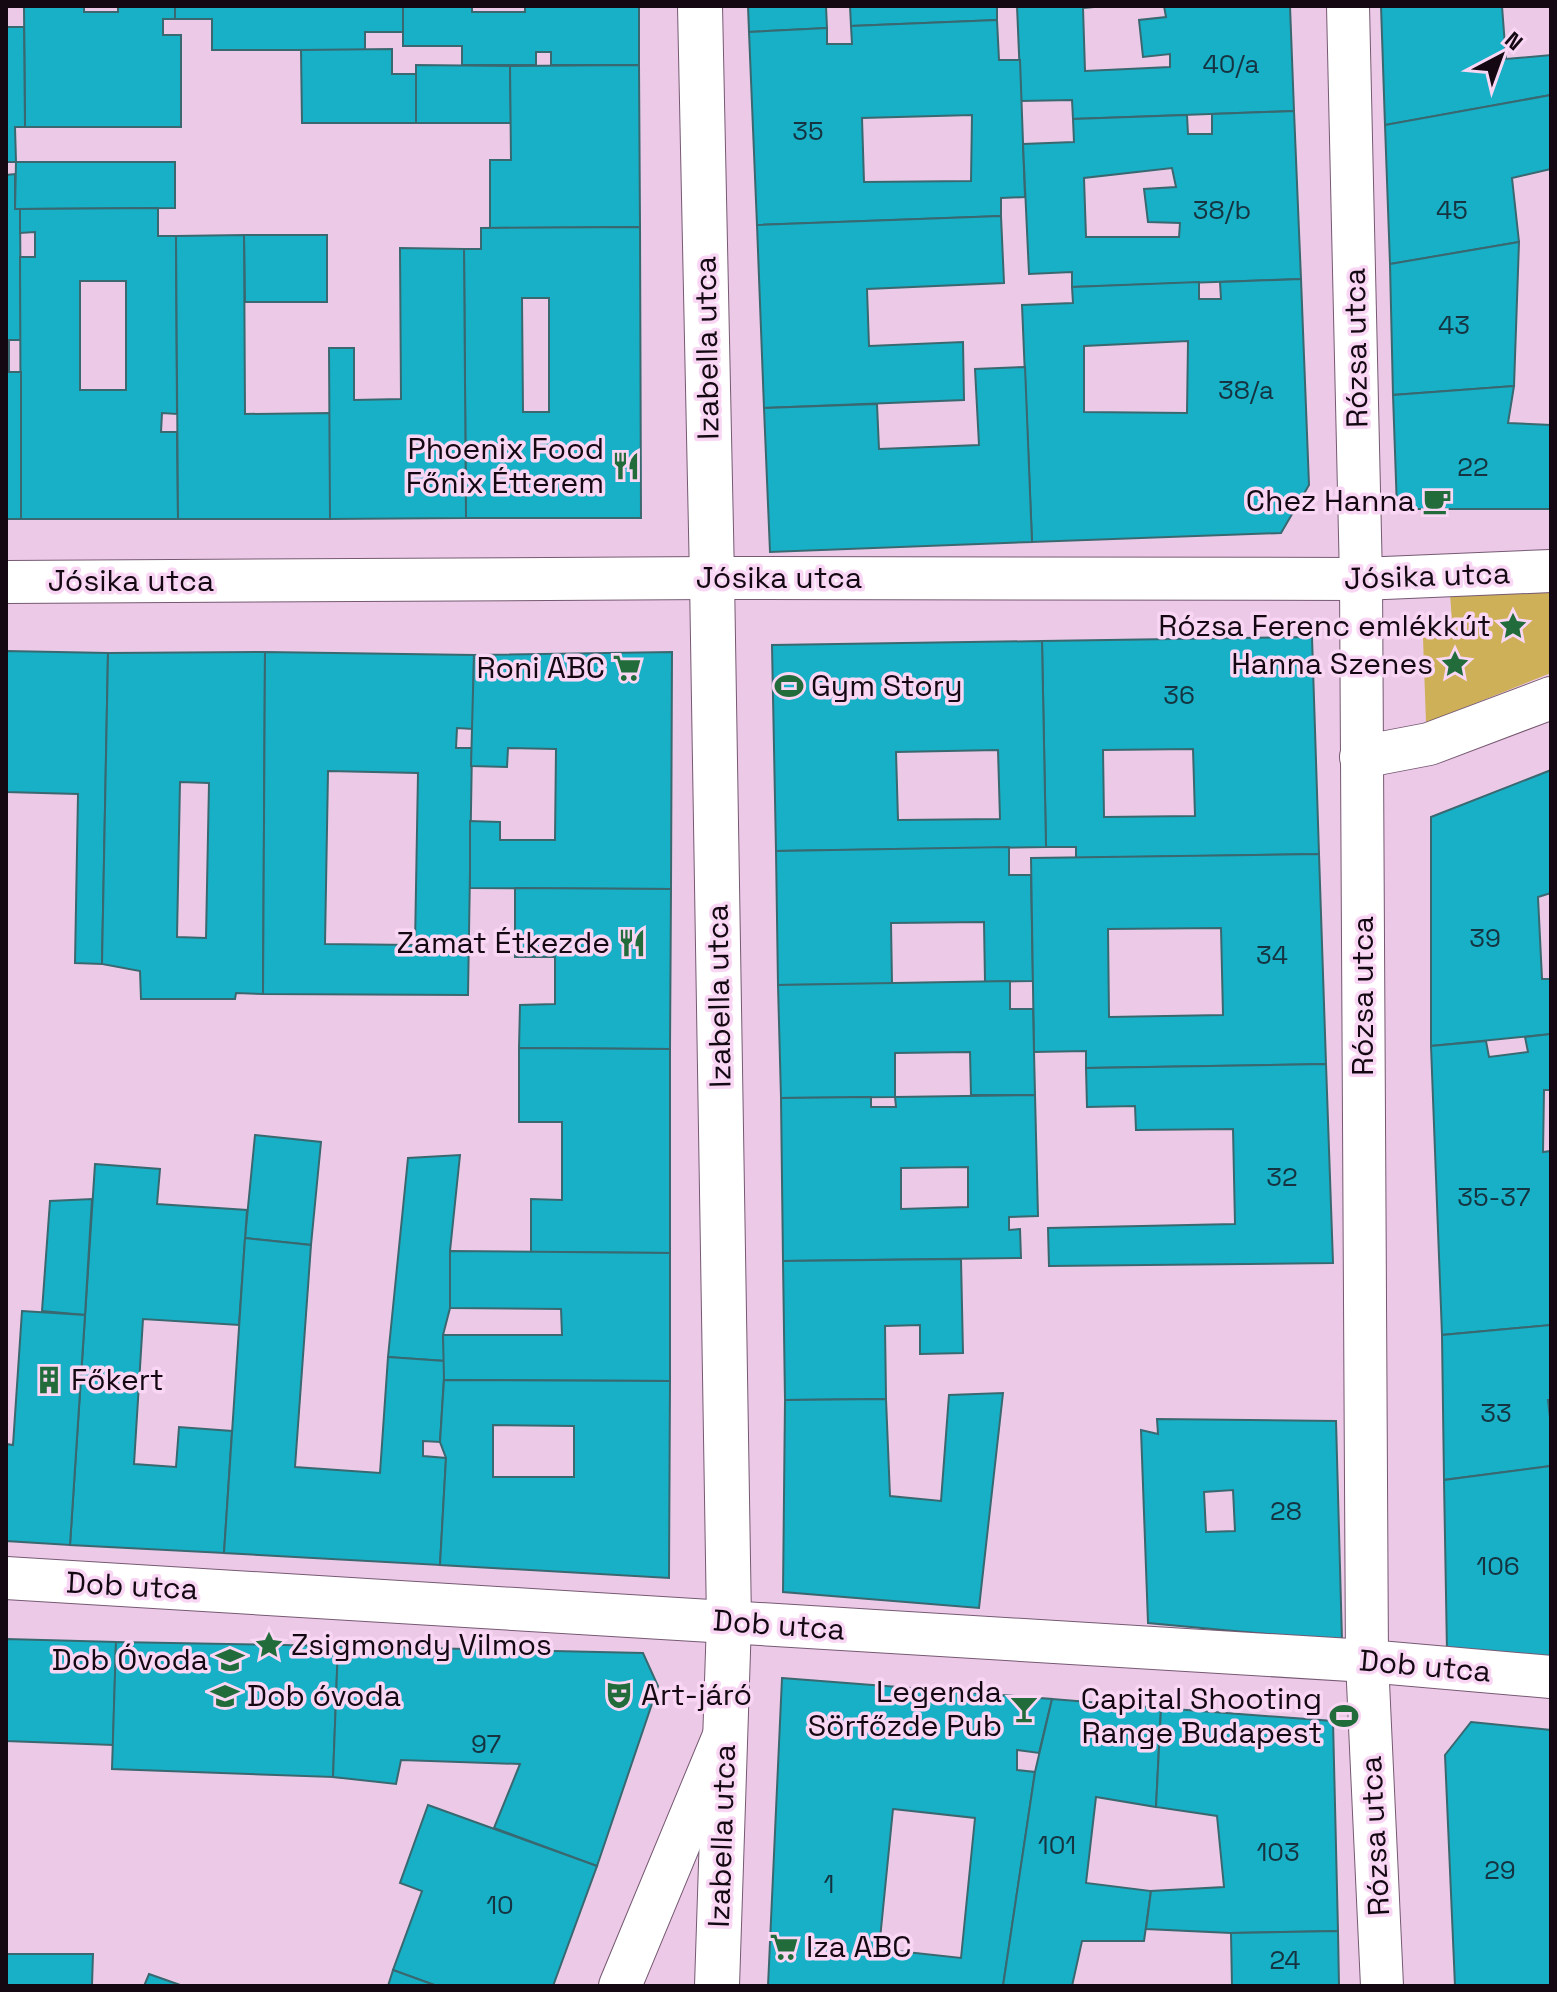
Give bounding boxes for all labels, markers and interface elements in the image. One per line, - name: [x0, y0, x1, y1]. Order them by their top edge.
- north arrow: [1461, 16, 1541, 96]
- text: N: [1499, 26, 1529, 56]
- house number: 40/a: [1202, 47, 1260, 81]
- house number: 35: [792, 114, 824, 148]
- house number: 38/b: [1193, 193, 1251, 227]
- house number: 45: [1436, 193, 1468, 227]
- street label: Izabella utca: [685, 256, 728, 440]
- street label: Rózsa utca: [1335, 268, 1376, 428]
- house number: 43: [1438, 308, 1470, 342]
- house number: 38/a: [1218, 373, 1274, 407]
- place label: Phoenix Food Főnix Étterem: [406, 429, 604, 502]
- house number: 22: [1457, 450, 1489, 484]
- restaurant icon: Phoenix Food Főnix Étterem: [611, 451, 641, 481]
- place label: Chez Hanna: [1246, 481, 1415, 520]
- cafe icon: Chez Hanna: [1422, 486, 1452, 516]
- street label: Jósika utca: [1343, 553, 1511, 598]
- street label: Jósika utca: [696, 558, 862, 597]
- street label: Jósika utca: [48, 561, 214, 600]
- place label: Rózsa Ferenc emlékkút: [1158, 606, 1491, 645]
- place icon: Rózsa Ferenc emlékkút: [1498, 611, 1528, 641]
- place label: Hanna Szenes: [1231, 644, 1433, 683]
- place label: Roni ABC: [476, 648, 605, 687]
- place icon: Hanna Szenes: [1440, 649, 1470, 679]
- supermarket icon: Roni ABC: [612, 653, 642, 683]
- place label: Gym Story: [811, 666, 963, 705]
- sports icon: Gym Story: [774, 671, 804, 701]
- house number: 36: [1163, 678, 1195, 712]
- street label: Izabella utca: [697, 904, 740, 1088]
- street label: Rózsa utca: [1343, 916, 1382, 1076]
- house number: 39: [1469, 921, 1501, 955]
- place label: Zamat Étkezde: [396, 923, 610, 962]
- restaurant icon: Zamat Étkezde: [617, 928, 647, 958]
- house number: 34: [1256, 938, 1288, 972]
- house number: 32: [1266, 1160, 1298, 1194]
- house number: 35-37: [1457, 1180, 1531, 1214]
- place label: Főkert: [71, 1360, 164, 1399]
- building icon: Főkert: [34, 1365, 64, 1395]
- house number: 33: [1480, 1396, 1512, 1430]
- house number: 28: [1270, 1494, 1302, 1528]
- house number: 106: [1476, 1549, 1520, 1583]
- street label: Dob utca: [65, 1563, 199, 1608]
- street label: Dob utca: [712, 1600, 846, 1649]
- place label: Zsigmondy Vilmos: [291, 1625, 552, 1664]
- place icon: Zsigmondy Vilmos: [254, 1630, 284, 1660]
- place label: Dob Óvoda: [52, 1640, 208, 1679]
- street label: Dob utca: [1357, 1640, 1493, 1691]
- school or university icon: Dob Óvoda: [215, 1645, 245, 1675]
- place label: Legenda Sörfőzde Pub: [808, 1672, 1002, 1745]
- place label: Art-járó: [641, 1675, 752, 1714]
- place label: Dob óvoda: [247, 1676, 401, 1715]
- place label: Capital Shooting Range Budapest: [1081, 1679, 1322, 1752]
- theatre icon: Art-járó: [604, 1680, 634, 1710]
- school or university icon: Dob óvoda: [210, 1681, 240, 1711]
- bar icon: Legenda Sörfőzde Pub: [1009, 1694, 1039, 1724]
- sports icon: Capital Shooting Range Budapest: [1329, 1701, 1359, 1731]
- house number: 97: [471, 1727, 501, 1761]
- street label: Izabella utca: [699, 1744, 744, 1928]
- street label: Rózsa utca: [1351, 1755, 1398, 1917]
- house number: 101: [1038, 1828, 1076, 1862]
- house number: 103: [1256, 1835, 1300, 1869]
- house number: 29: [1484, 1853, 1516, 1887]
- house number: 1: [824, 1867, 834, 1901]
- house number: 10: [486, 1888, 514, 1922]
- place label: Iza ABC: [806, 1927, 911, 1966]
- supermarket icon: Iza ABC: [769, 1932, 799, 1962]
- house number: 24: [1269, 1943, 1301, 1977]

